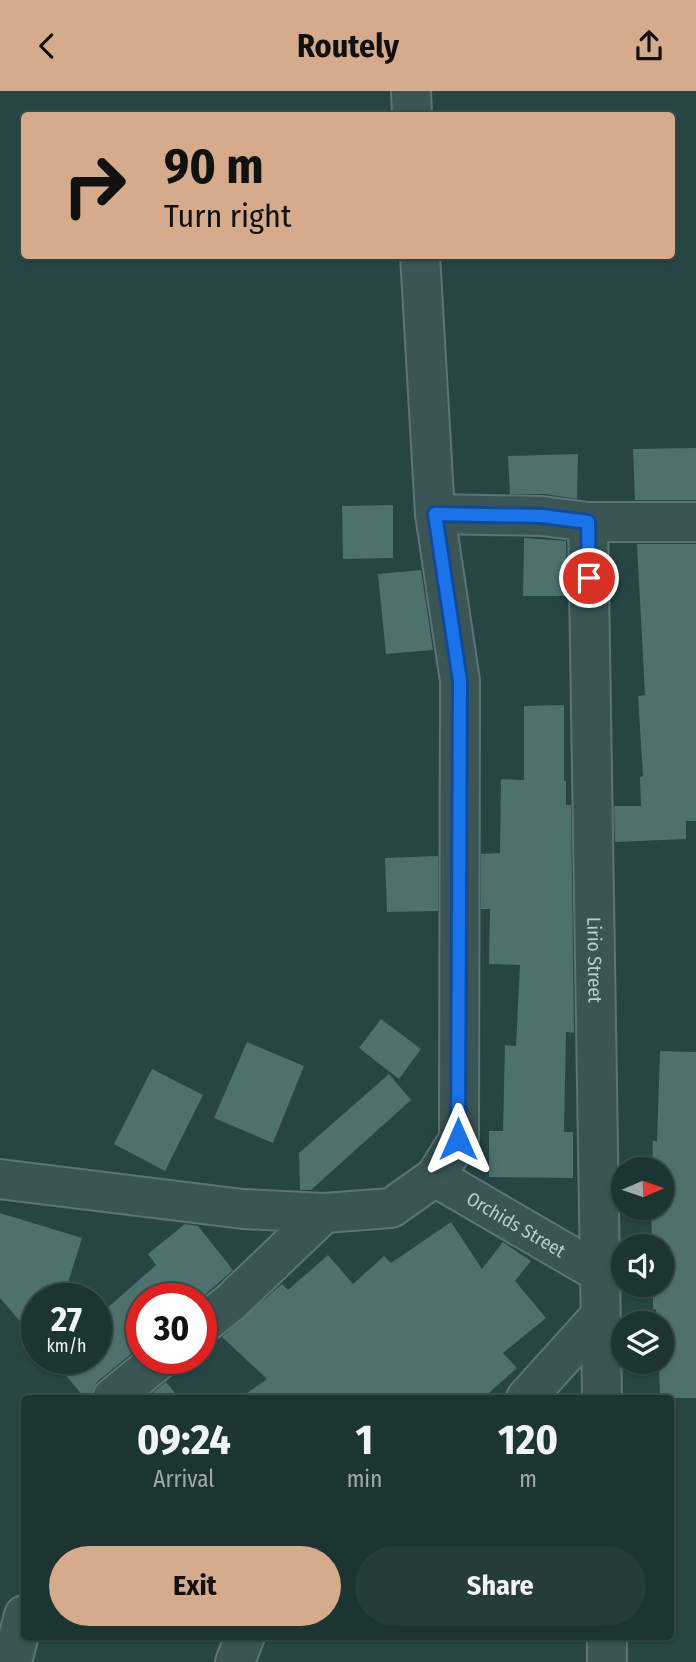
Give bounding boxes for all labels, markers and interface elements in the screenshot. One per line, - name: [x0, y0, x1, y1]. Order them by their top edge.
- icon: back: [28, 27, 66, 65]
- text: Routely: [297, 27, 399, 65]
- icon: share: [630, 27, 668, 65]
- text: 90 m: [164, 137, 264, 196]
- icon: right: [49, 140, 140, 231]
- text: Turn right: [164, 197, 291, 235]
- pin: [559, 548, 619, 608]
- icon: arrive: [570, 559, 608, 597]
- street label: Lirio Street: [583, 917, 607, 1004]
- position arrow: [421, 1102, 495, 1176]
- north arrow: [611, 1157, 674, 1220]
- map controls: [611, 1157, 674, 1374]
- street label: Orchids Street: [463, 1187, 570, 1262]
- button: sound: [611, 1234, 674, 1297]
- speed limit sign: 30: [126, 1283, 217, 1374]
- text: 27: [51, 1298, 82, 1340]
- button: layers: [611, 1311, 674, 1374]
- text: km/h: [46, 1335, 87, 1357]
- text: 09:24: [137, 1415, 231, 1465]
- text: 1: [356, 1415, 373, 1465]
- text: 120: [498, 1415, 558, 1465]
- text: Arrival: [153, 1465, 214, 1493]
- text: min: [347, 1465, 382, 1493]
- text: m: [519, 1465, 537, 1493]
- button: Exit: [49, 1546, 341, 1626]
- button: Share: [355, 1546, 646, 1626]

